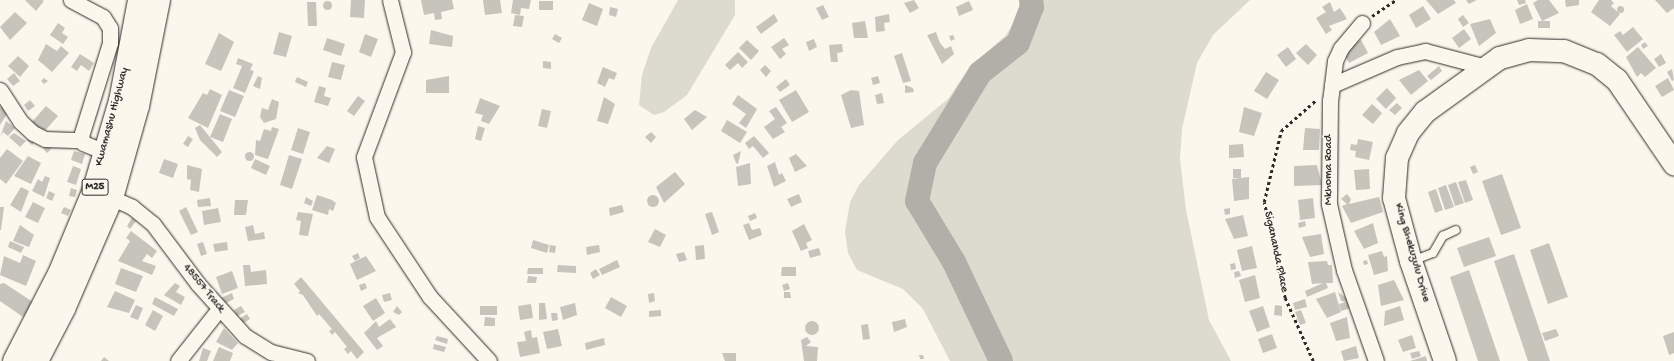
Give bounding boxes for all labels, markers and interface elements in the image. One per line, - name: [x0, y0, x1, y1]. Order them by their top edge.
- street label: Kwamashu Highway: [93, 66, 133, 168]
- street label: Mkhoma Road: [1323, 135, 1337, 205]
- road number: M25: [81, 178, 109, 196]
- street label: King Bhekuzulu Drive: [1390, 202, 1432, 304]
- street label: Sigananda Place: [1259, 210, 1291, 294]
- street label: 48557 Track: [179, 262, 227, 316]

